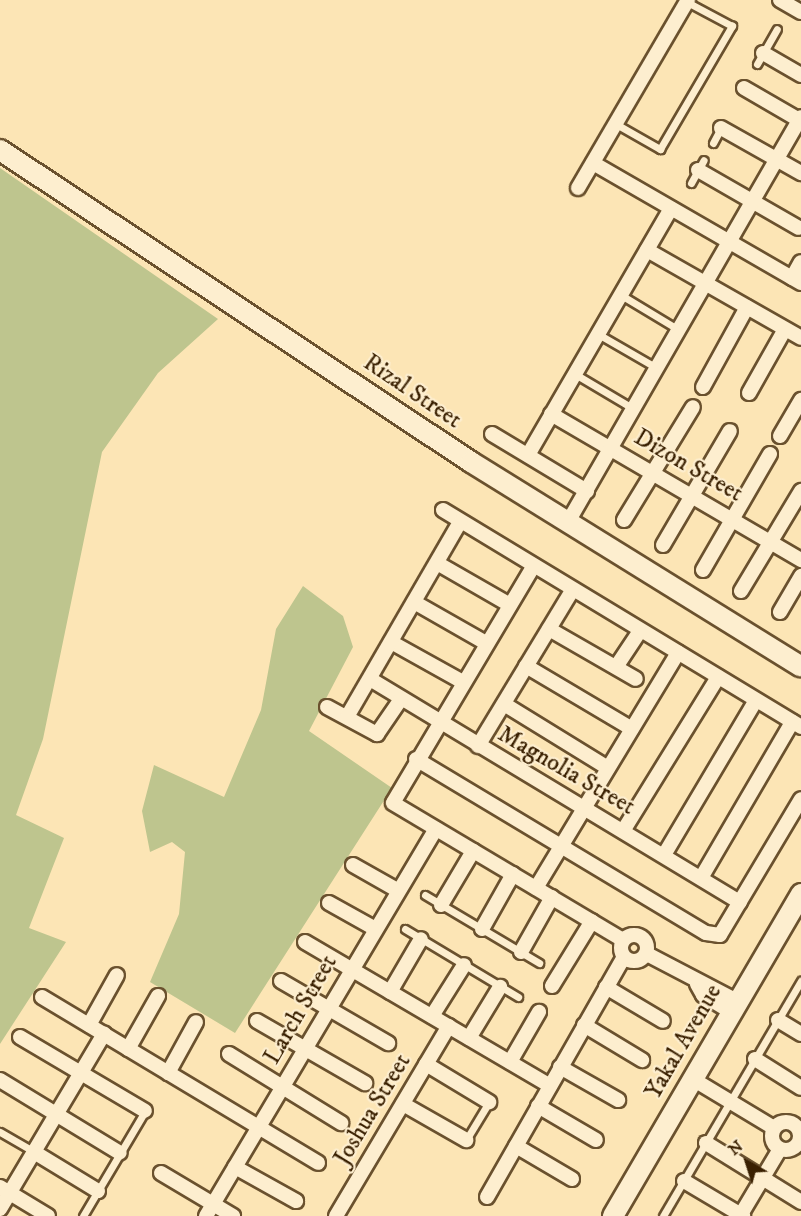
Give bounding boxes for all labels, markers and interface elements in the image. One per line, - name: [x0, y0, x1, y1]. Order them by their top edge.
- street label: Rizal Street: [358, 349, 466, 435]
- street label: Dizon Street: [629, 423, 747, 509]
- street label: Magnolia Street: [492, 720, 640, 822]
- street label: Larch Street: [258, 950, 344, 1070]
- street label: Yakal Avenue: [640, 980, 728, 1104]
- street label: Joshua Street: [328, 1049, 418, 1171]
- north arrow: [717, 1132, 777, 1192]
- text: N: [724, 1136, 747, 1160]

